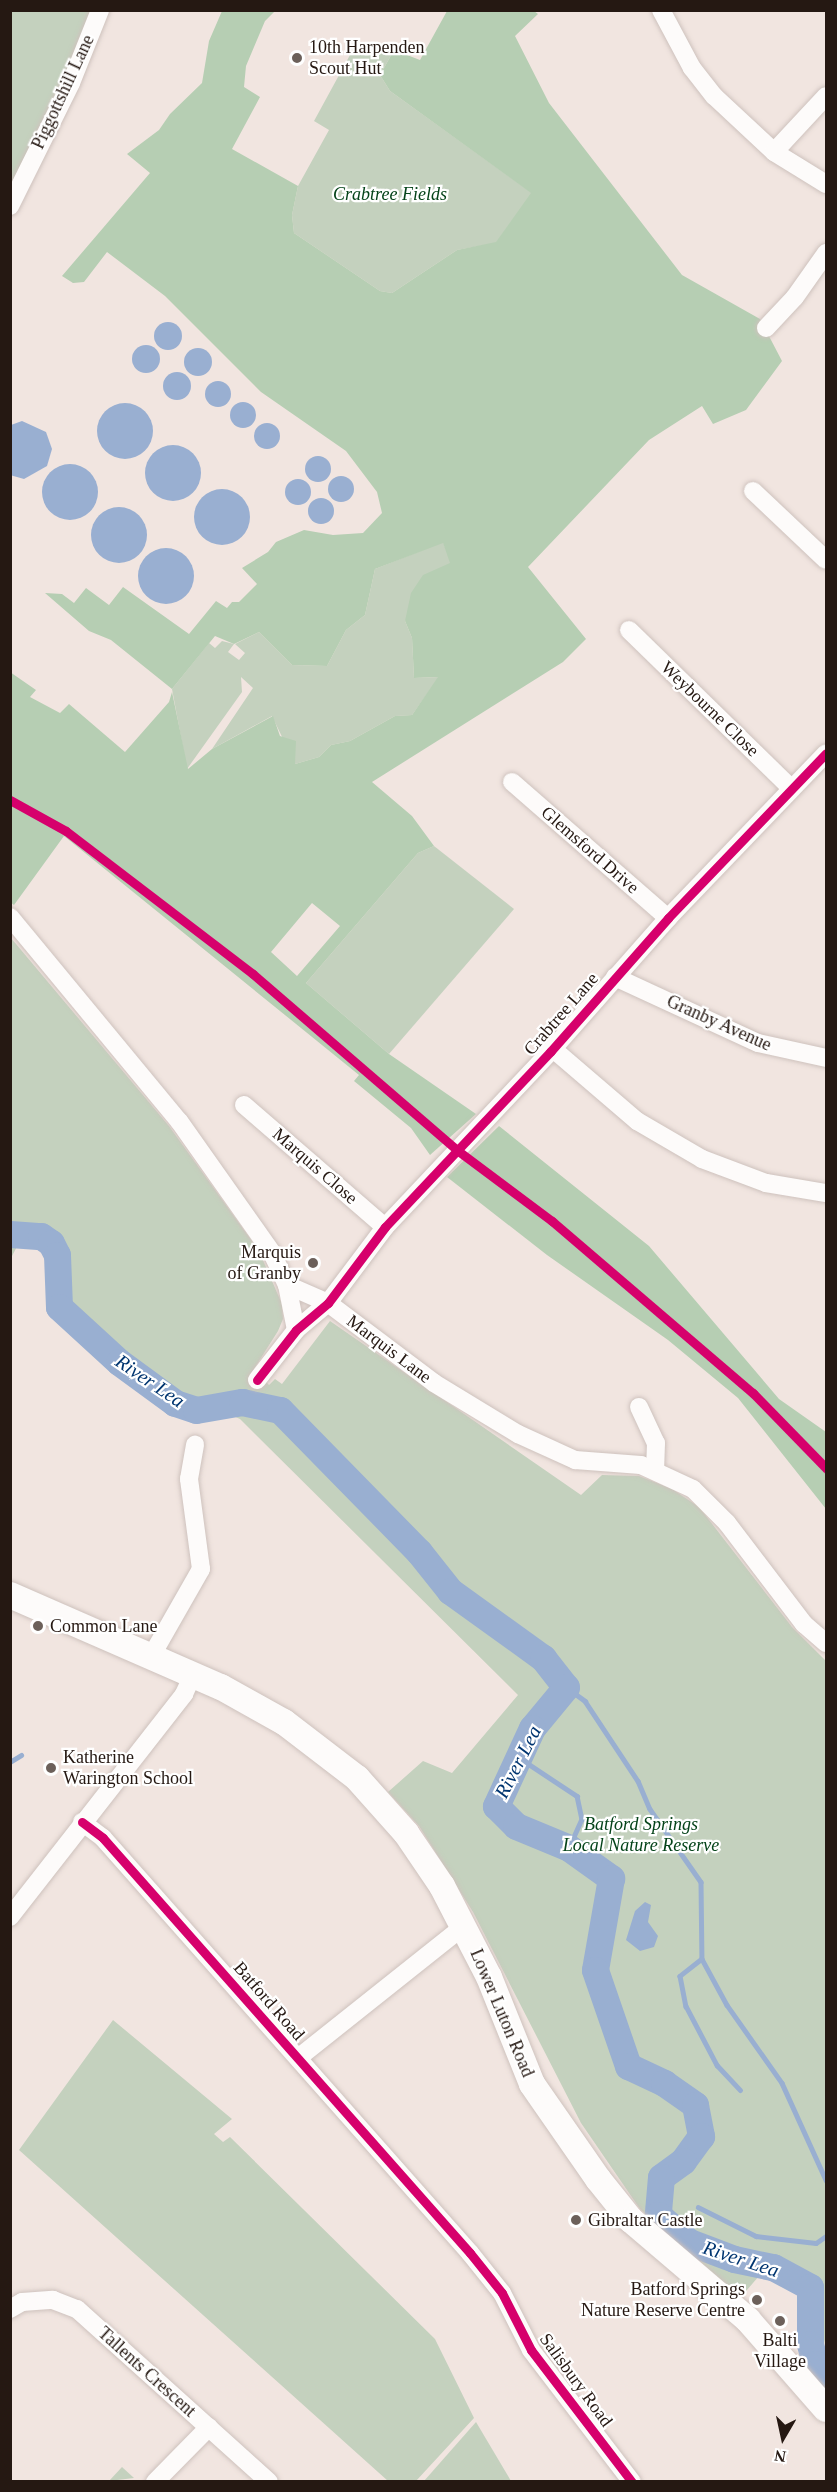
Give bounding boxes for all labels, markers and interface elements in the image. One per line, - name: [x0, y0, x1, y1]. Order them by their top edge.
- street label: Piggottshill Lane: [27, 31, 99, 153]
- place label: 10th Harpenden Scout Hut: [309, 37, 424, 80]
- marker: 10th Harpenden Scout Hut: [290, 51, 304, 65]
- park label: Crabtree Fields: [333, 183, 447, 205]
- street label: Weybourne Close: [656, 657, 764, 761]
- street label: Glemsford Drive: [537, 802, 643, 898]
- street label: Crabtree Lane: [519, 968, 603, 1060]
- street label: Granby Avenue: [663, 990, 775, 1056]
- street label: Marquis Close: [268, 1123, 362, 1209]
- place label: Marquis of Granby: [228, 1242, 301, 1284]
- marker: Marquis of Granby: [306, 1256, 320, 1270]
- street label: Marquis Lane: [342, 1310, 436, 1388]
- water label: River Lea: [111, 1349, 189, 1413]
- place label: Common Lane: [50, 1615, 157, 1637]
- marker: Common Lane: [31, 1619, 45, 1633]
- water label: River Lea: [490, 1722, 546, 1802]
- place label: Katherine Warington School: [63, 1747, 193, 1790]
- marker: Katherine Warington School: [44, 1761, 58, 1775]
- park label: Batford Springs Local Nature Reserve: [563, 1814, 719, 1856]
- street label: Lower Luton Road: [465, 1946, 539, 2080]
- street label: Batford Road: [229, 1957, 309, 2045]
- place label: Gibraltar Castle: [588, 2209, 702, 2231]
- marker: Gibraltar Castle: [569, 2213, 583, 2227]
- water label: River Lea: [700, 2235, 782, 2283]
- place label: Batford Springs Nature Reserve Centre: [581, 2279, 745, 2322]
- marker: Batford Springs Nature Reserve Centre: [750, 2293, 764, 2307]
- marker: Balti Village: [773, 2314, 787, 2328]
- street label: Tallents Crescent: [94, 2322, 200, 2422]
- street label: Salisbury Road: [535, 2329, 617, 2431]
- place label: Balti Village: [754, 2330, 806, 2372]
- north arrow: [753, 2408, 813, 2468]
- text: N: [773, 2447, 787, 2466]

